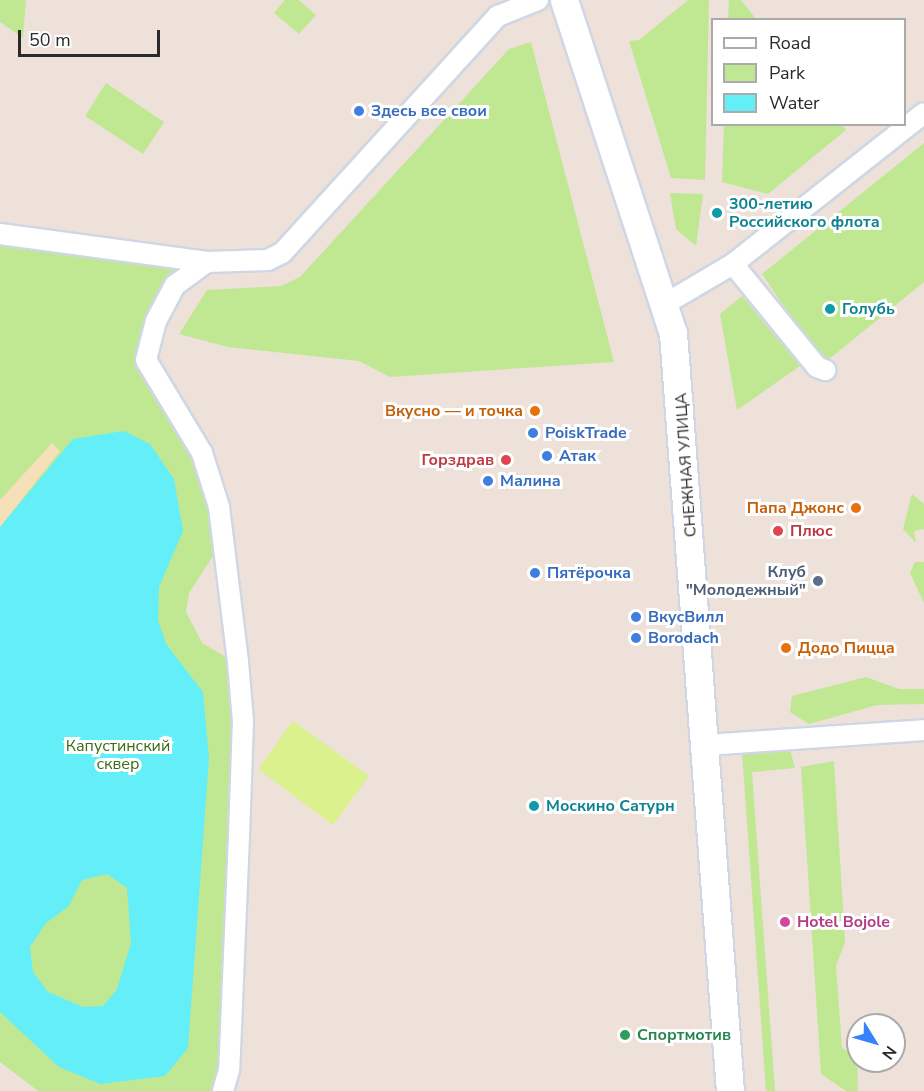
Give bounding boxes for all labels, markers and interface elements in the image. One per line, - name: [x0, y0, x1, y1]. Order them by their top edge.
- scale bar: [21, 18, 164, 56]
- legend: [711, 18, 906, 126]
- text: 50 m: [29, 28, 71, 52]
- text: Road: [769, 31, 811, 55]
- text: Park: [769, 61, 805, 85]
- text: Water: [769, 91, 820, 115]
- place label: Здесь все свои: [371, 101, 487, 121]
- marker: Здесь все свои: [352, 104, 366, 118]
- place label: 300-летию Российского флота: [729, 194, 880, 232]
- marker: 300-летию Российского флота: [710, 206, 724, 220]
- place label: Голубь: [842, 299, 895, 319]
- marker: Голубь: [823, 302, 837, 316]
- street label: СНЕЖНАЯ УЛИЦА: [671, 392, 701, 538]
- place label: Вкусно — и точка: [385, 401, 523, 421]
- marker: Вкусно — и точка: [528, 404, 542, 418]
- place label: PoiskTrade: [545, 423, 627, 443]
- marker: PoiskTrade: [526, 426, 540, 440]
- place label: Атак: [559, 446, 596, 466]
- marker: Атак: [540, 449, 554, 463]
- place label: Горздрав: [421, 450, 494, 470]
- marker: Горздрав: [499, 453, 513, 467]
- place label: Малина: [500, 471, 561, 491]
- marker: Малина: [481, 474, 495, 488]
- place label: Папа Джонс: [747, 498, 844, 518]
- marker: Папа Джонс: [849, 501, 863, 515]
- place label: Плюс: [790, 521, 833, 541]
- marker: Плюс: [771, 524, 785, 538]
- place label: Клуб "Молодежный": [686, 562, 806, 600]
- place label: Пятёрочка: [547, 563, 631, 583]
- marker: Пятёрочка: [528, 566, 542, 580]
- marker: Клуб "Молодежный": [811, 574, 825, 588]
- place label: ВкусВилл: [648, 607, 724, 627]
- marker: ВкусВилл: [629, 610, 643, 624]
- place label: Borodach: [648, 628, 719, 648]
- marker: Borodach: [629, 631, 643, 645]
- place label: Додо Пицца: [798, 638, 895, 658]
- marker: Додо Пицца: [779, 641, 793, 655]
- park label: Капустинский сквер: [66, 736, 170, 774]
- place label: Москино Сатурн: [546, 796, 675, 816]
- marker: Москино Сатурн: [527, 799, 541, 813]
- place label: Hotel Bojole: [797, 912, 890, 932]
- marker: Hotel Bojole: [778, 915, 792, 929]
- north arrow: [846, 1013, 906, 1073]
- place label: Спортмотив: [637, 1025, 731, 1045]
- marker: Спортмотив: [618, 1028, 632, 1042]
- text: N: [876, 1041, 901, 1064]

